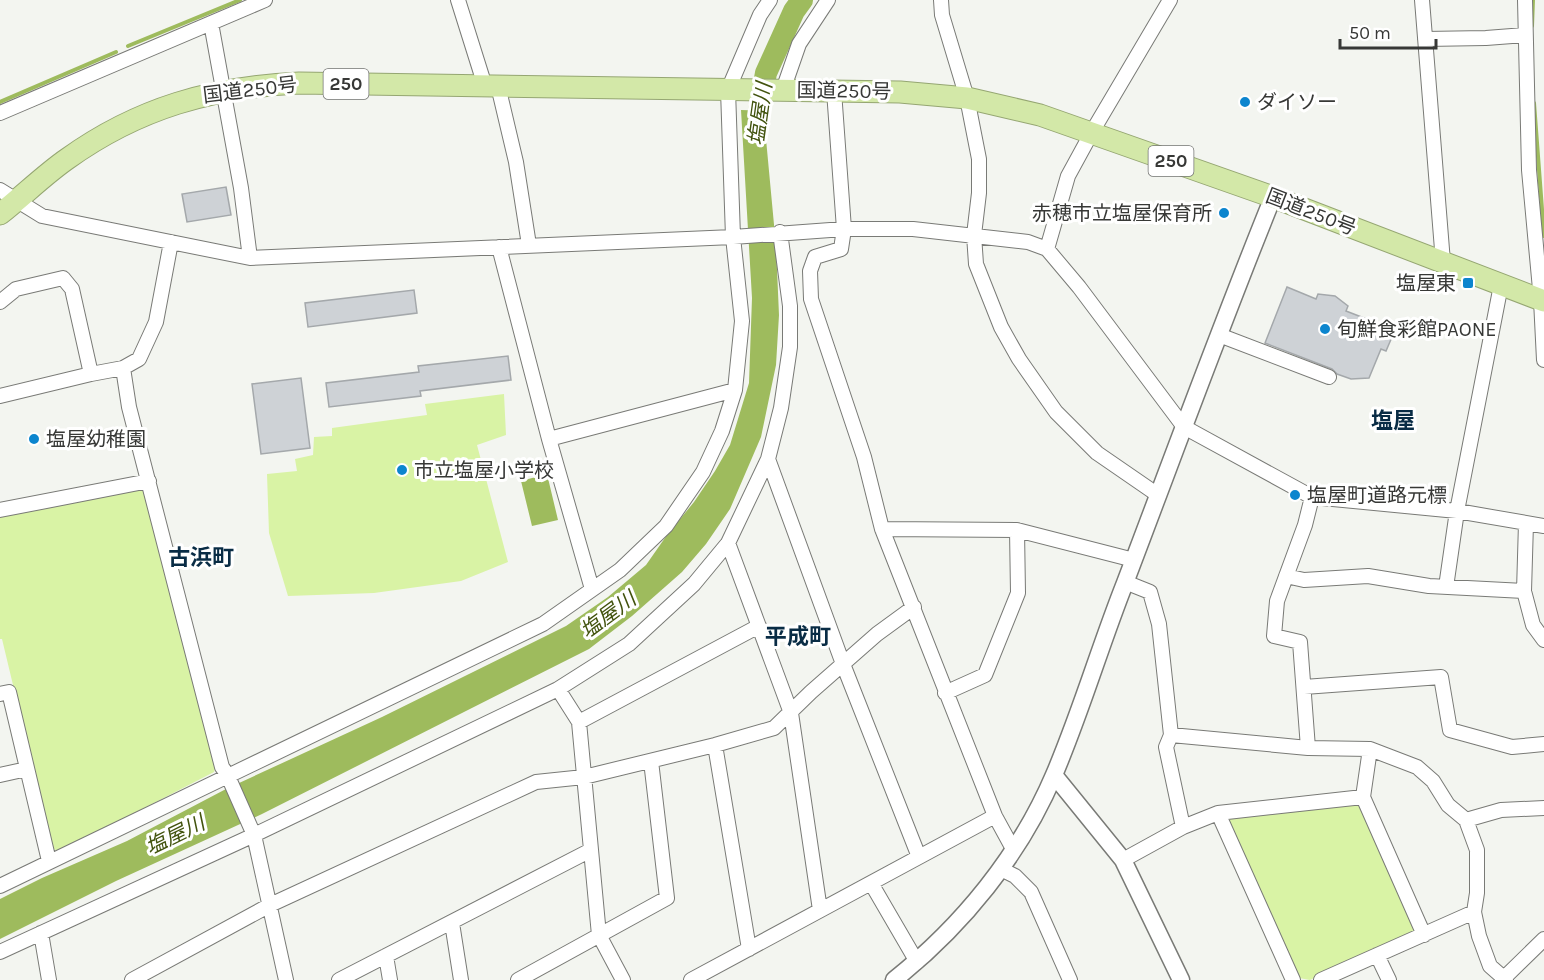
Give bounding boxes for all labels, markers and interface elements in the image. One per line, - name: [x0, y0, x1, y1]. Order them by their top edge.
- scale bar: [1340, 12, 1436, 50]
- text: 50 m: [1349, 22, 1391, 44]
- road number: 250: [324, 69, 368, 99]
- street label: 国道250号: [202, 73, 298, 107]
- water label: 塩屋川: [744, 79, 777, 147]
- street label: 国道250号: [796, 79, 892, 103]
- place label: ダイソー: [1257, 91, 1337, 114]
- marker: ダイソー: [1238, 95, 1252, 109]
- road number: 250: [1148, 146, 1194, 176]
- street label: 国道250号: [1263, 184, 1359, 240]
- place label: 赤穂市立塩屋保育所: [1032, 202, 1212, 225]
- marker: 赤穂市立塩屋保育所: [1217, 206, 1231, 220]
- place label: 塩屋東: [1396, 272, 1456, 295]
- marker: 塩屋東: [1461, 276, 1475, 290]
- place label: 旬鮮食彩館PAONE: [1337, 318, 1497, 341]
- marker: 旬鮮食彩館PAONE: [1318, 322, 1332, 336]
- district label: 塩屋: [1371, 408, 1415, 434]
- place label: 塩屋幼稚園: [46, 428, 146, 451]
- marker: 塩屋幼稚園: [27, 432, 41, 446]
- place label: 市立塩屋小学校: [414, 459, 554, 482]
- marker: 市立塩屋小学校: [395, 463, 409, 477]
- place label: 塩屋町道路元標: [1307, 484, 1447, 507]
- marker: 塩屋町道路元標: [1288, 488, 1302, 502]
- district label: 古浜町: [168, 545, 234, 571]
- water label: 塩屋川: [575, 586, 642, 643]
- district label: 平成町: [765, 624, 831, 650]
- water label: 塩屋川: [141, 810, 210, 860]

